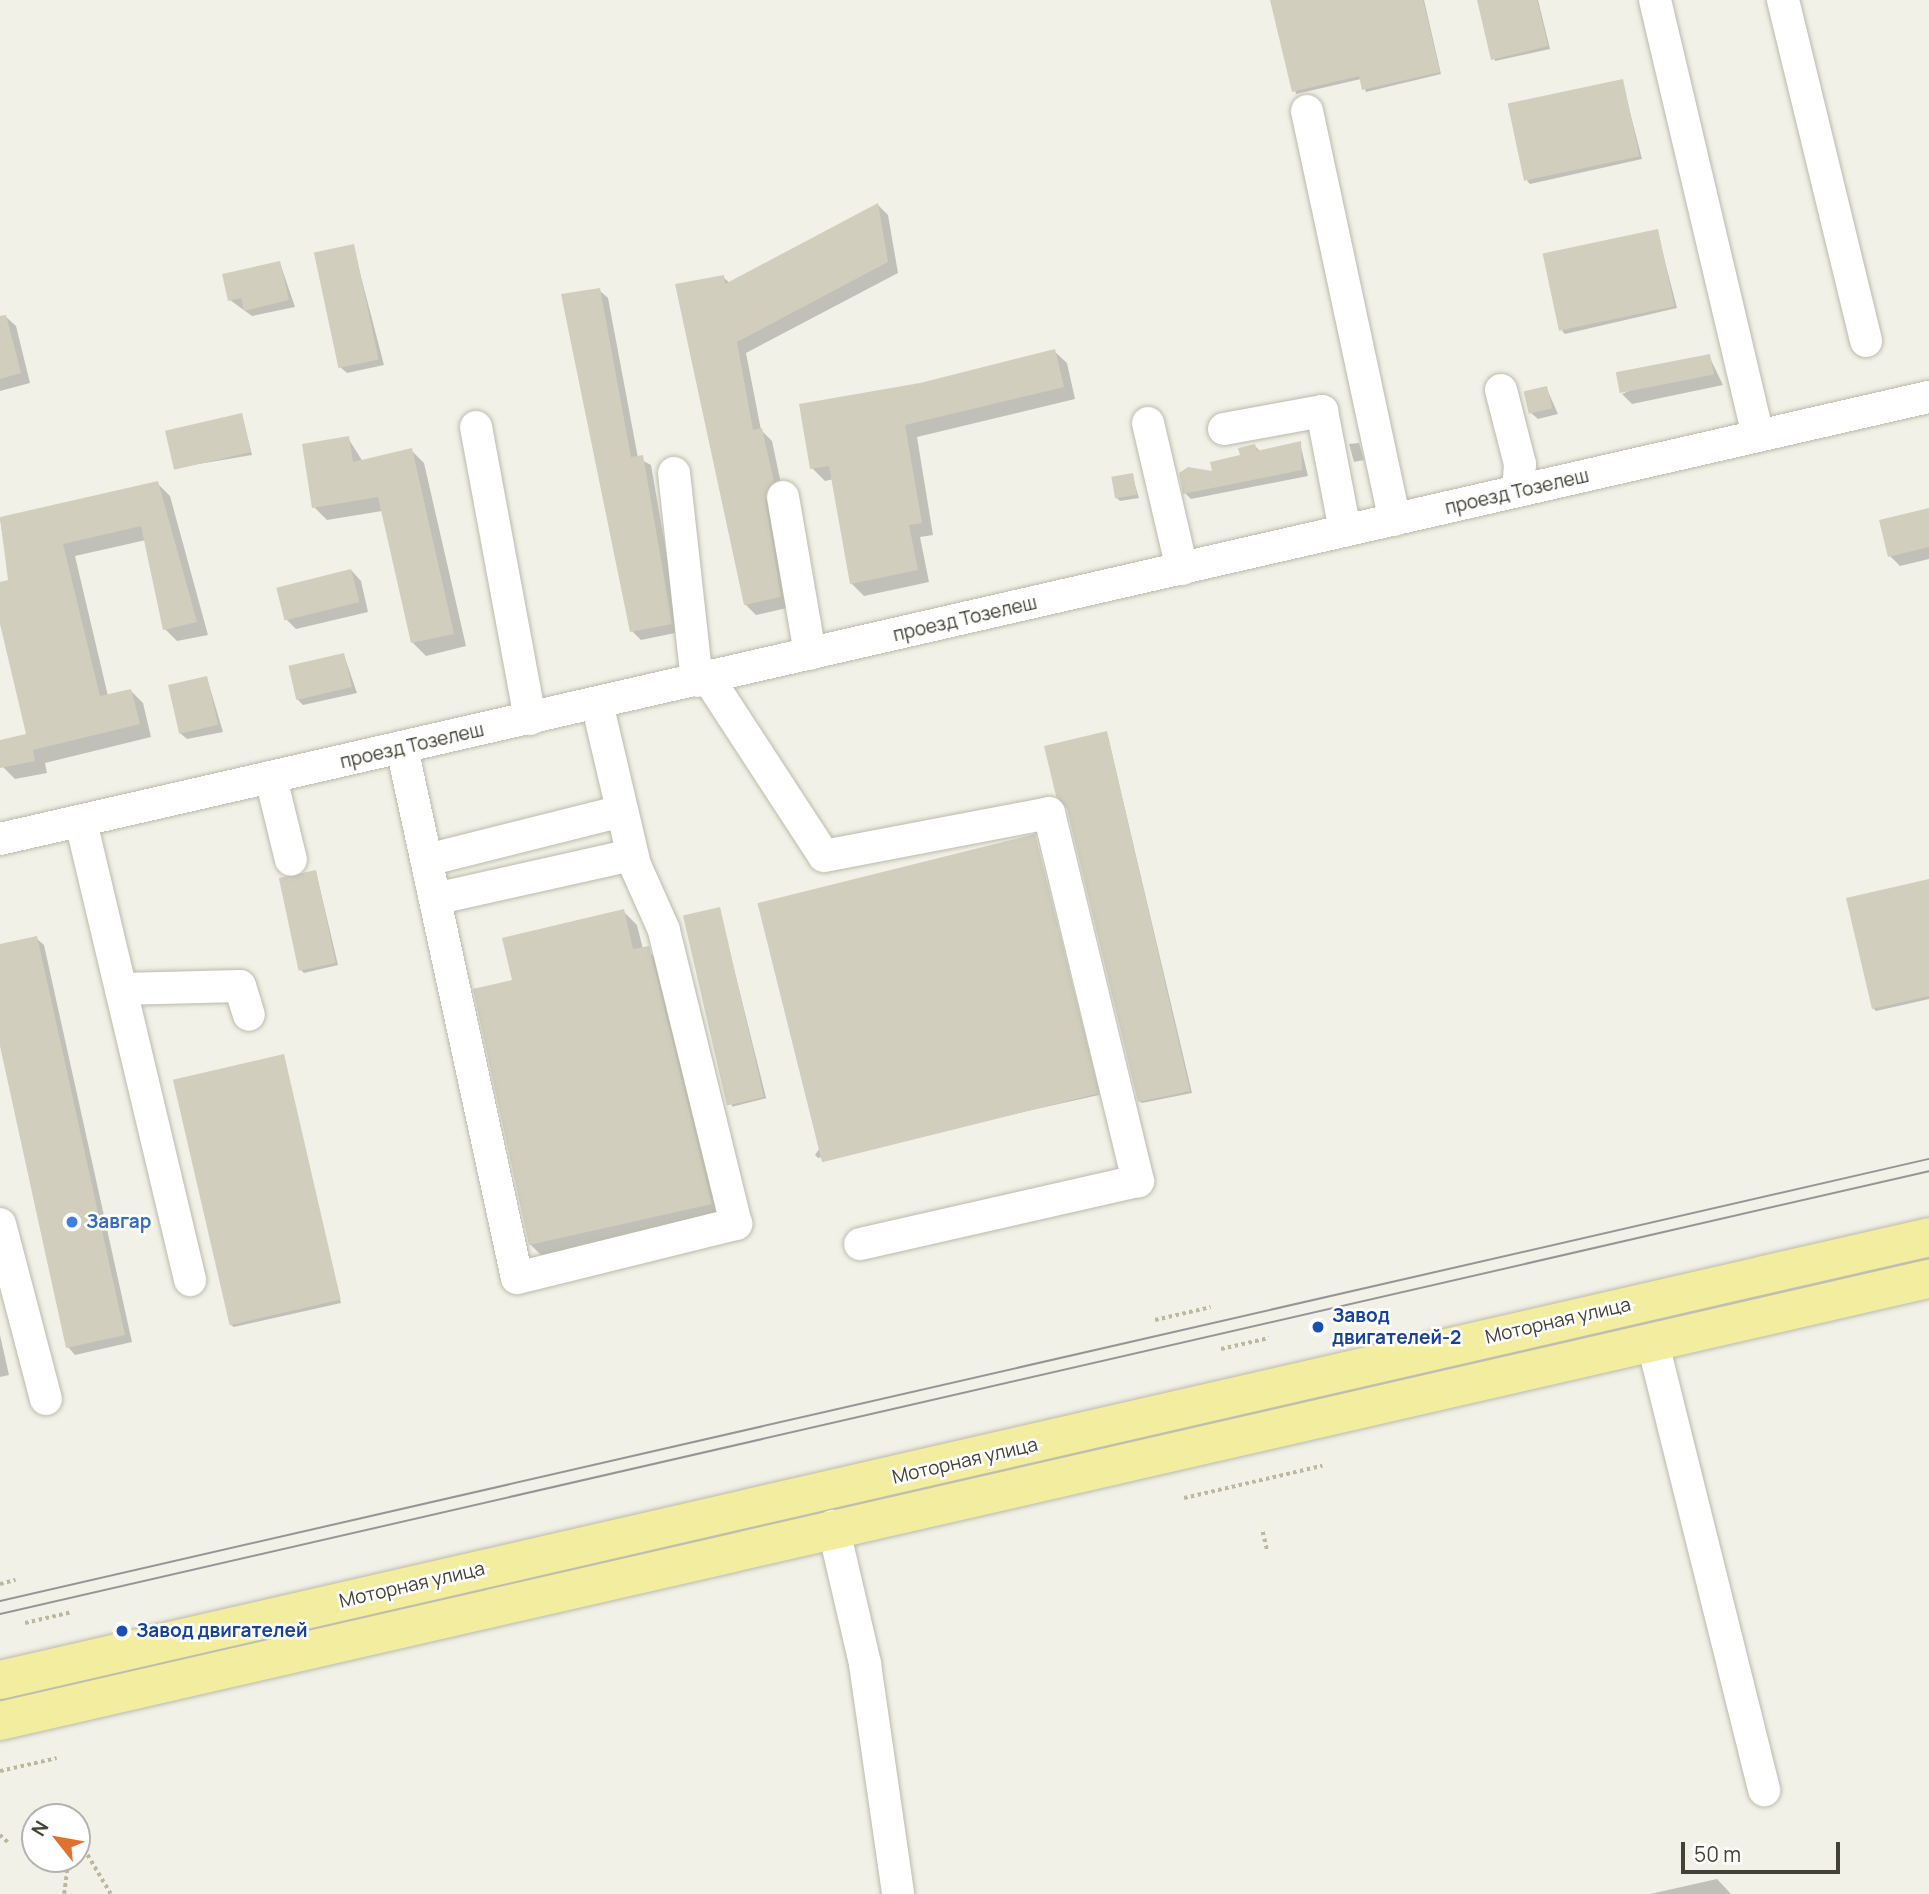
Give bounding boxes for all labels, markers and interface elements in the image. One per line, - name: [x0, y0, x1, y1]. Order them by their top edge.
- street label: проезд Тозелеш: [1443, 464, 1591, 520]
- street label: проезд Тозелеш: [891, 591, 1039, 647]
- street label: проезд Тозелеш: [338, 718, 486, 774]
- place label: Завгар: [86, 1211, 151, 1233]
- marker: Завгар: [64, 1214, 80, 1230]
- street label: Моторная улица: [1483, 1293, 1633, 1349]
- place label: Завод двигателей-2: [1332, 1305, 1461, 1349]
- marker: Завод двигателей-2: [1310, 1319, 1326, 1335]
- street label: Моторная улица: [890, 1433, 1040, 1489]
- street label: Моторная улица: [337, 1557, 487, 1613]
- place label: Завод двигателей: [136, 1620, 308, 1642]
- marker: Завод двигателей: [114, 1623, 130, 1639]
- north arrow: [21, 1803, 91, 1873]
- text: N: [25, 1816, 54, 1841]
- scale bar: [1684, 1828, 1843, 1872]
- text: 50 m: [1694, 1840, 1741, 1868]

